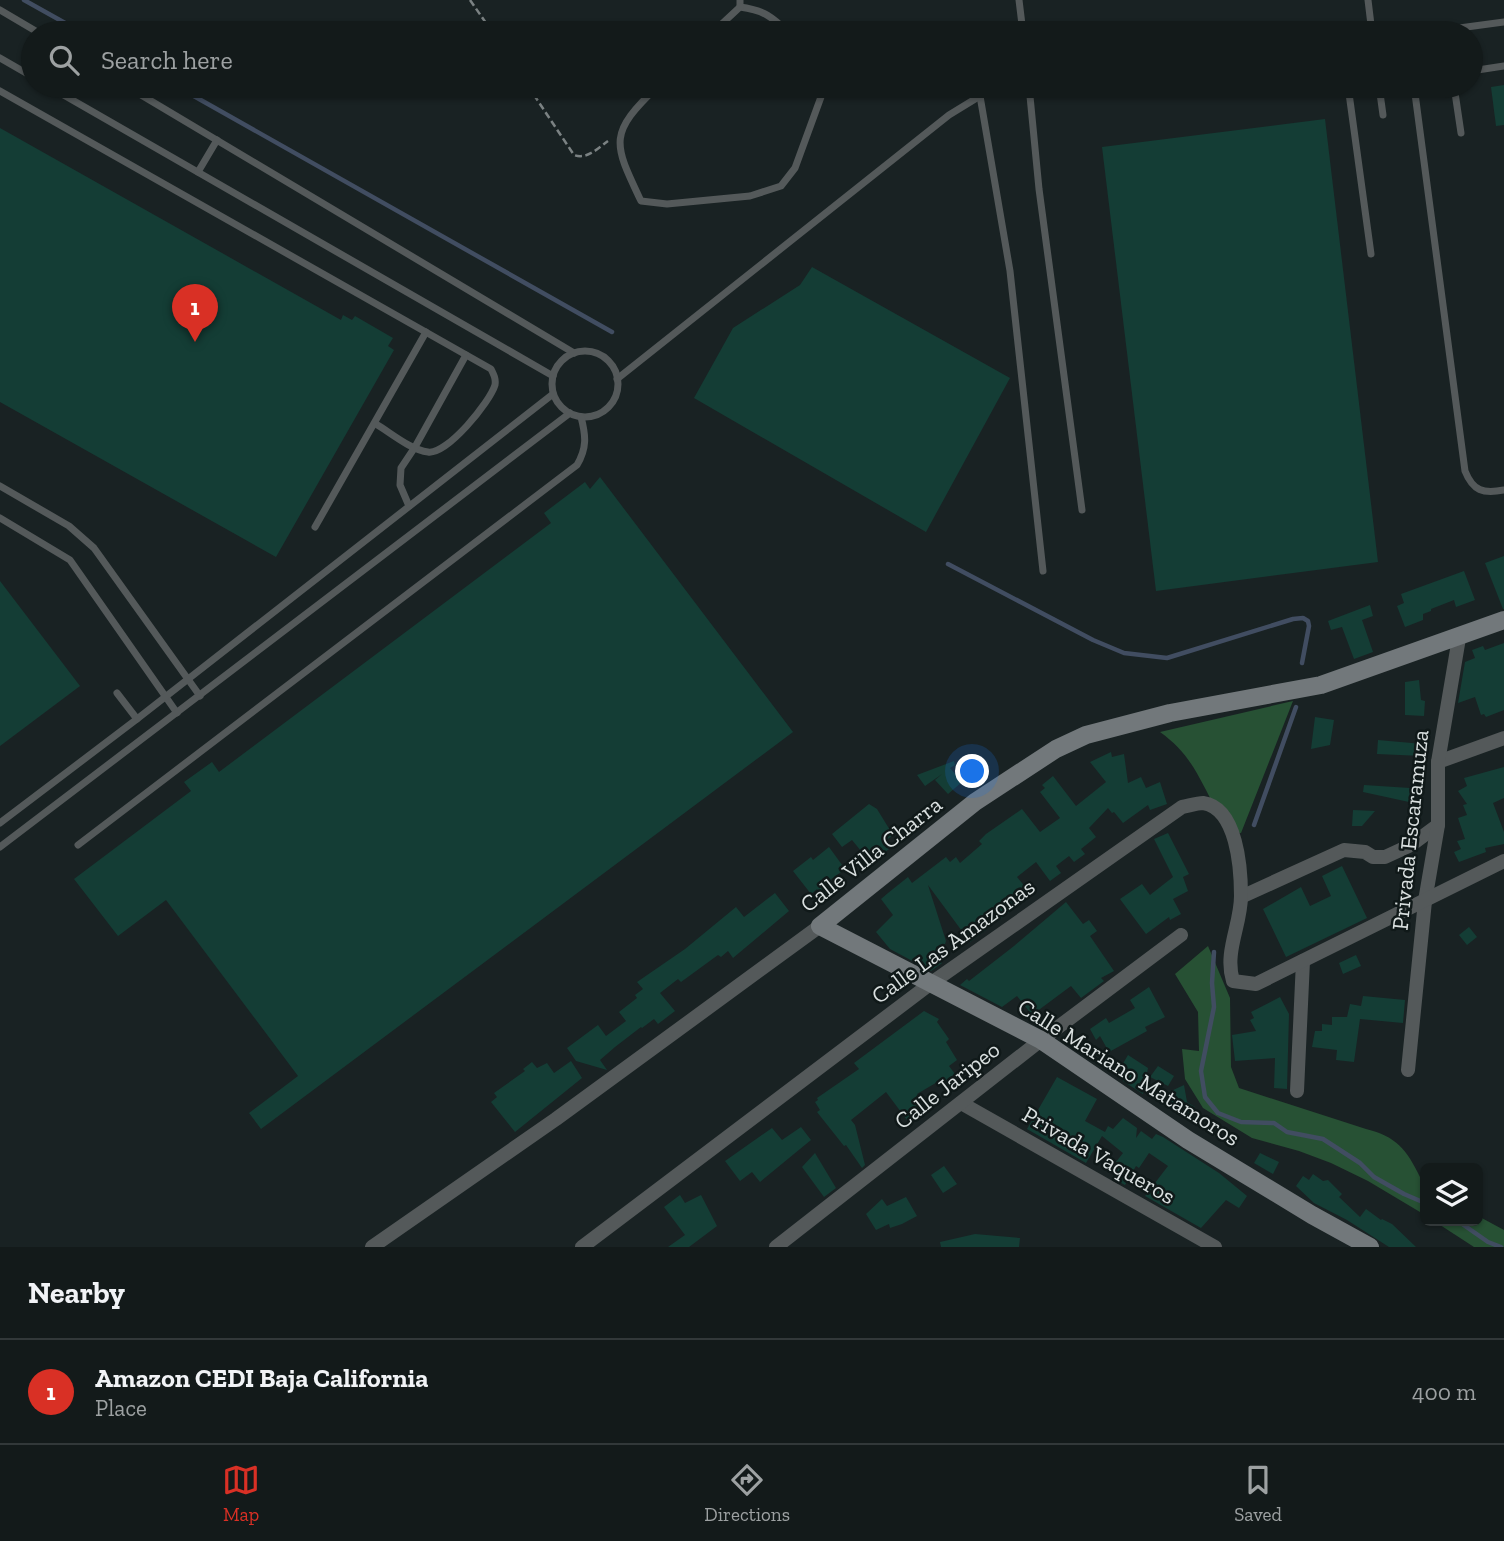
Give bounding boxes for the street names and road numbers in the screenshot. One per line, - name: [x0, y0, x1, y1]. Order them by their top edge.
- street label: Privada Escaramuza: [1386, 728, 1434, 932]
- street label: Calle Villa Charra: [795, 790, 947, 918]
- street label: Calle Las Amazonas: [866, 872, 1040, 1010]
- street label: Calle Mariano Matamoros: [1013, 992, 1245, 1152]
- street label: Calle Jaripeo: [889, 1035, 1005, 1135]
- street label: Privada Vaqueros: [1017, 1100, 1181, 1210]

